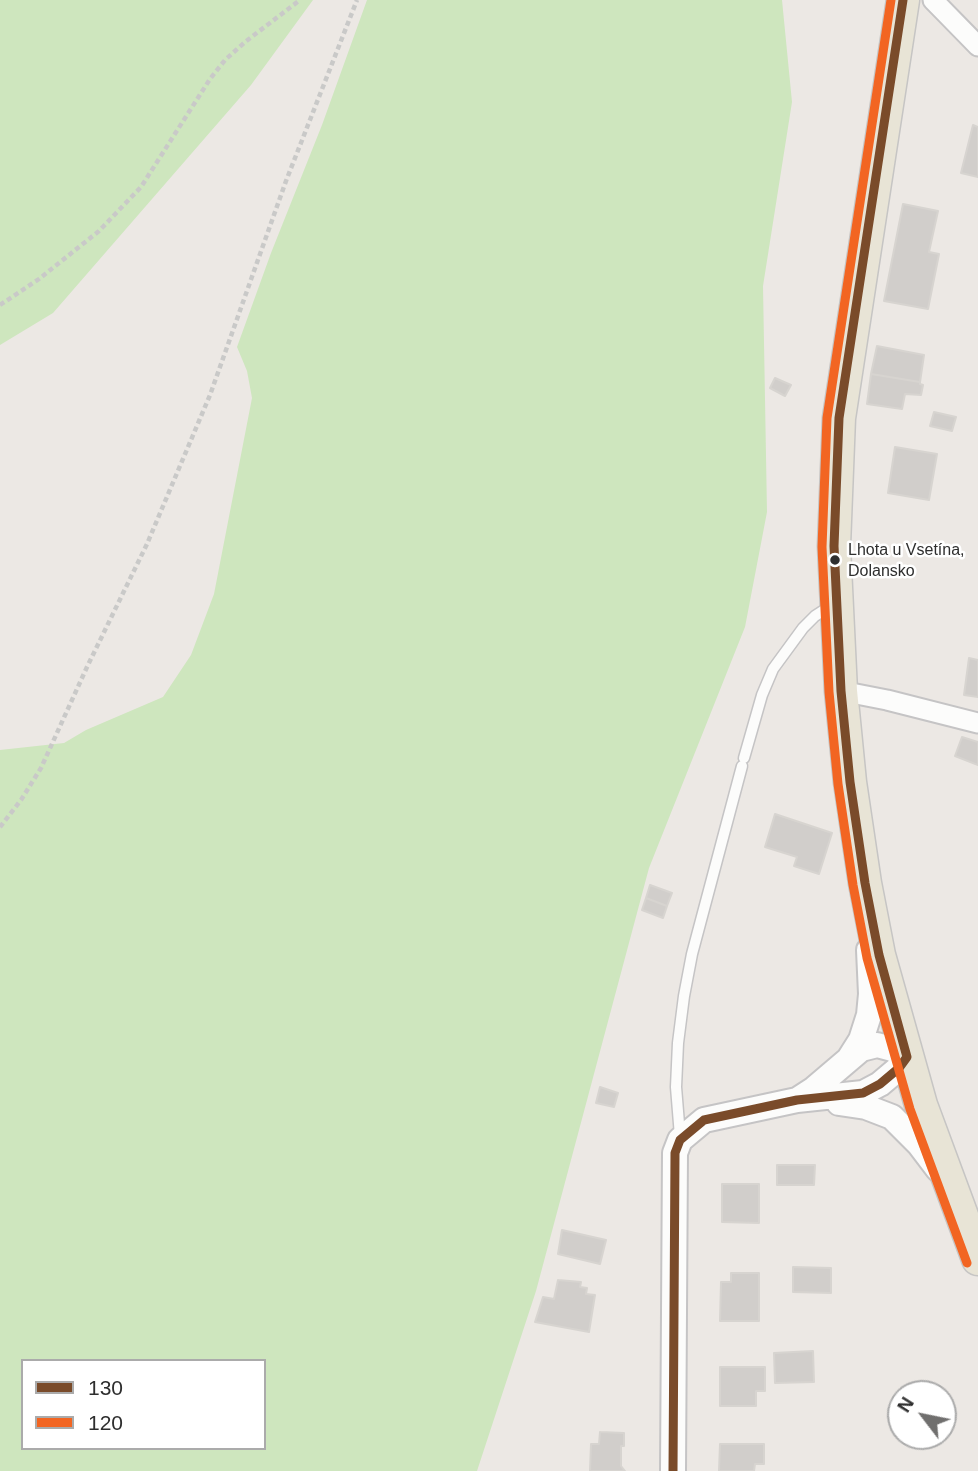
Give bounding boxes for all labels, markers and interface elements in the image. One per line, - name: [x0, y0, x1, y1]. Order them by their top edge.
- place label: Lhota u Vsetína, Dolansko: [848, 541, 965, 579]
- marker: Lhota u Vsetína, Dolansko: [828, 553, 842, 567]
- legend: [21, 1359, 266, 1450]
- text: 130: [88, 1376, 123, 1399]
- north arrow: [887, 1380, 957, 1450]
- text: N: [893, 1393, 918, 1416]
- text: 120: [88, 1411, 123, 1434]

